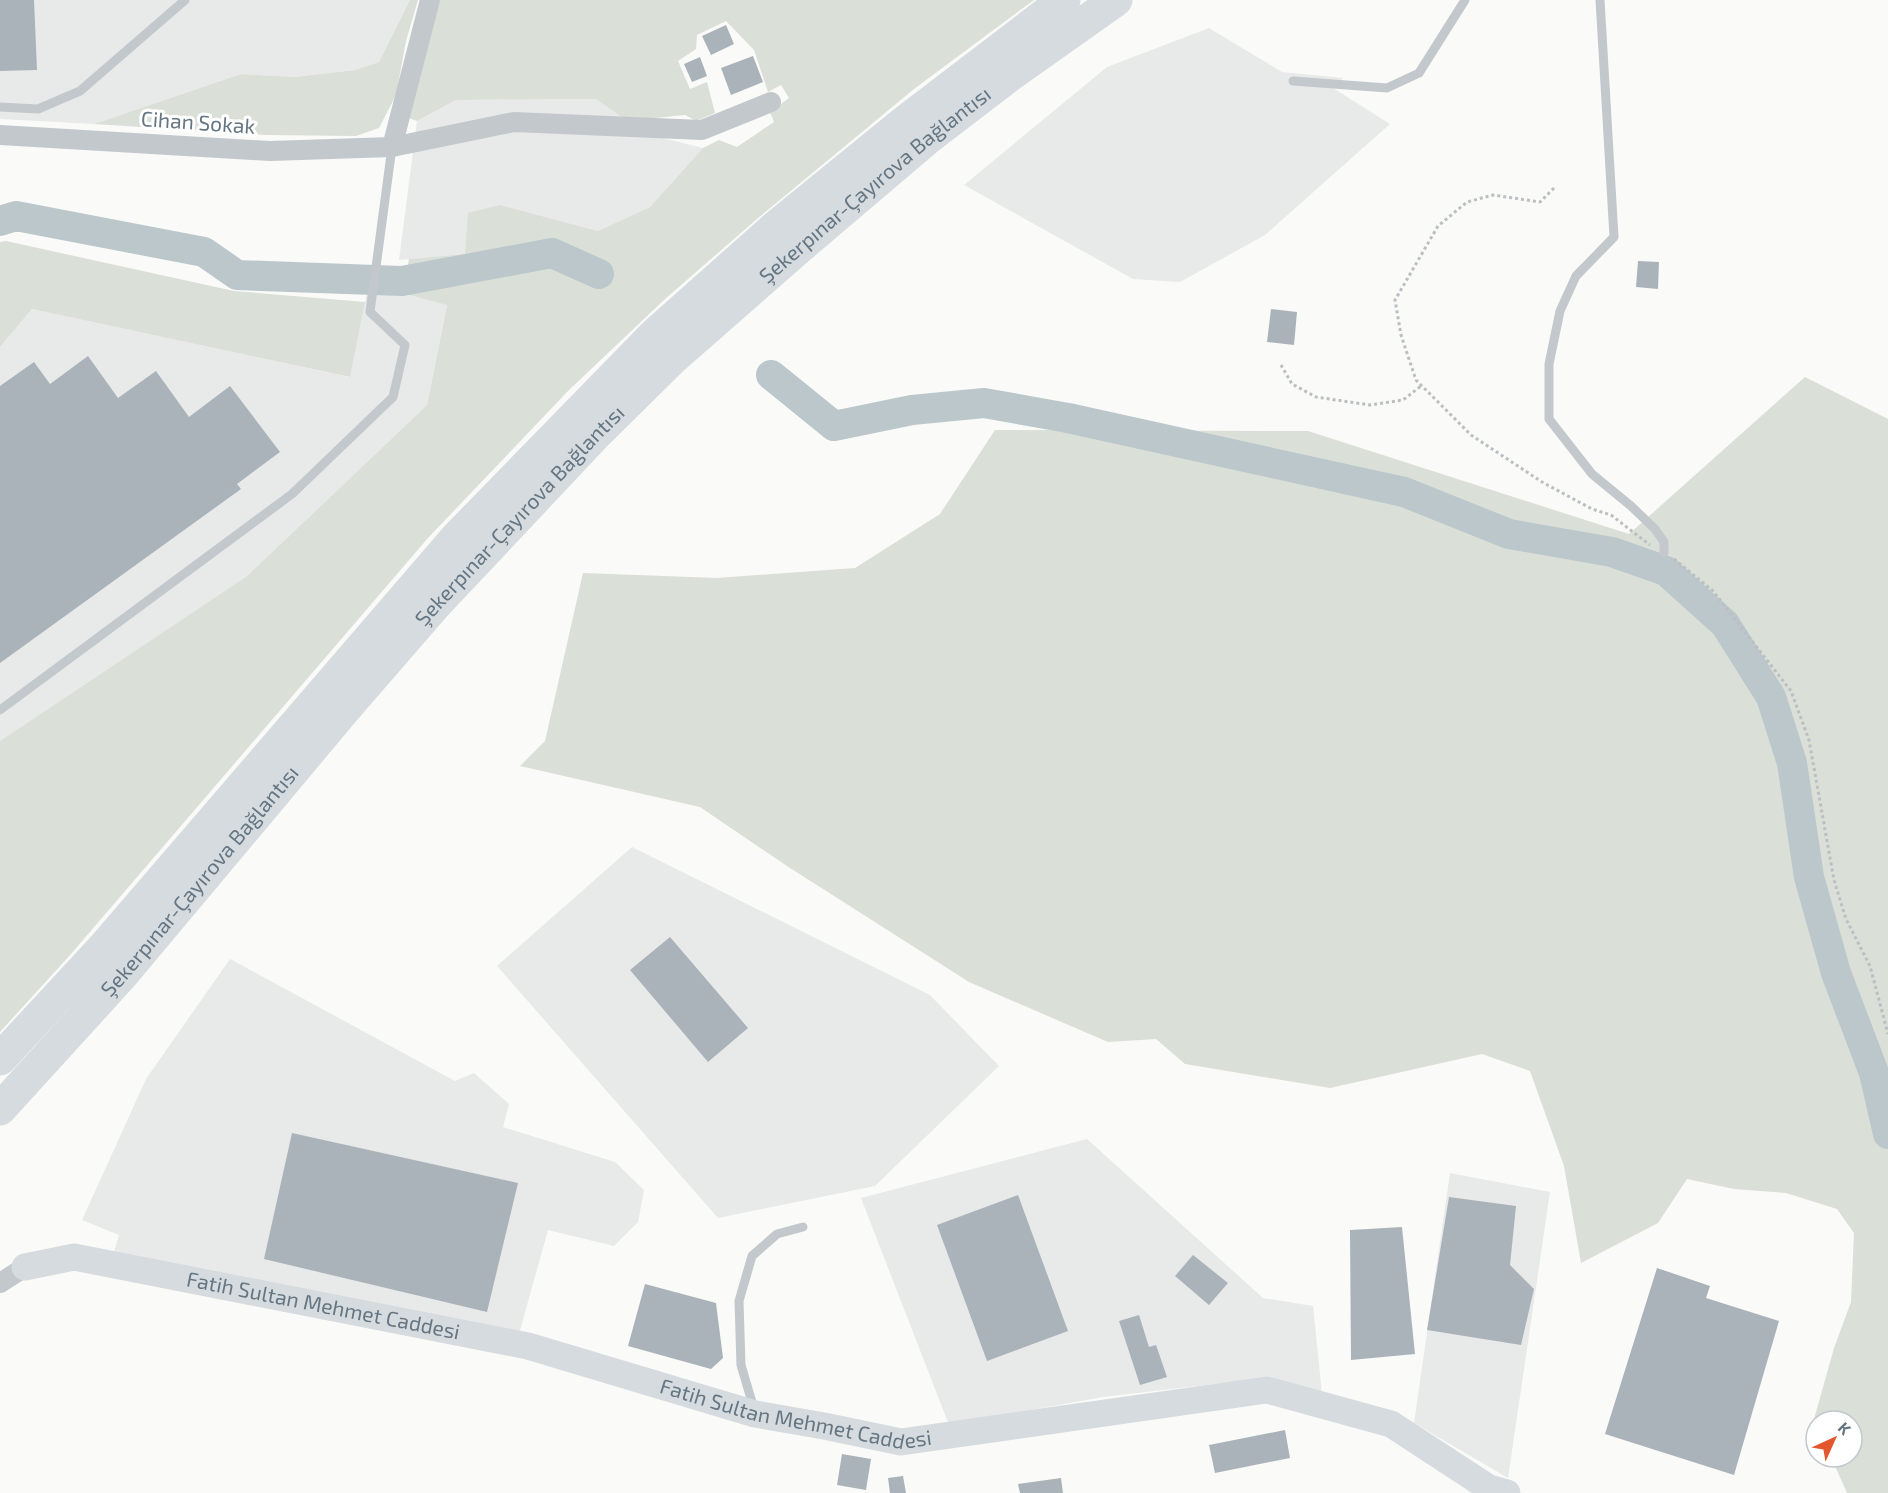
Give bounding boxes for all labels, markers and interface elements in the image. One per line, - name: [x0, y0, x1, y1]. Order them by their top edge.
- street label: Şekerpınar-Çayırova Bağlantısı: [753, 81, 995, 289]
- street label: Cihan Sokak: [140, 105, 256, 138]
- street label: Şekerpınar-Çayırova Bağlantısı: [409, 399, 629, 631]
- street label: Şekerpınar-Çayırova Bağlantısı: [95, 760, 303, 1002]
- street label: Fatih Sultan Mehmet Caddesi: [185, 1265, 462, 1343]
- street label: Fatih Sultan Mehmet Caddesi: [657, 1372, 933, 1453]
- north arrow: [1804, 1409, 1864, 1469]
- text: K: [1835, 1418, 1856, 1439]

